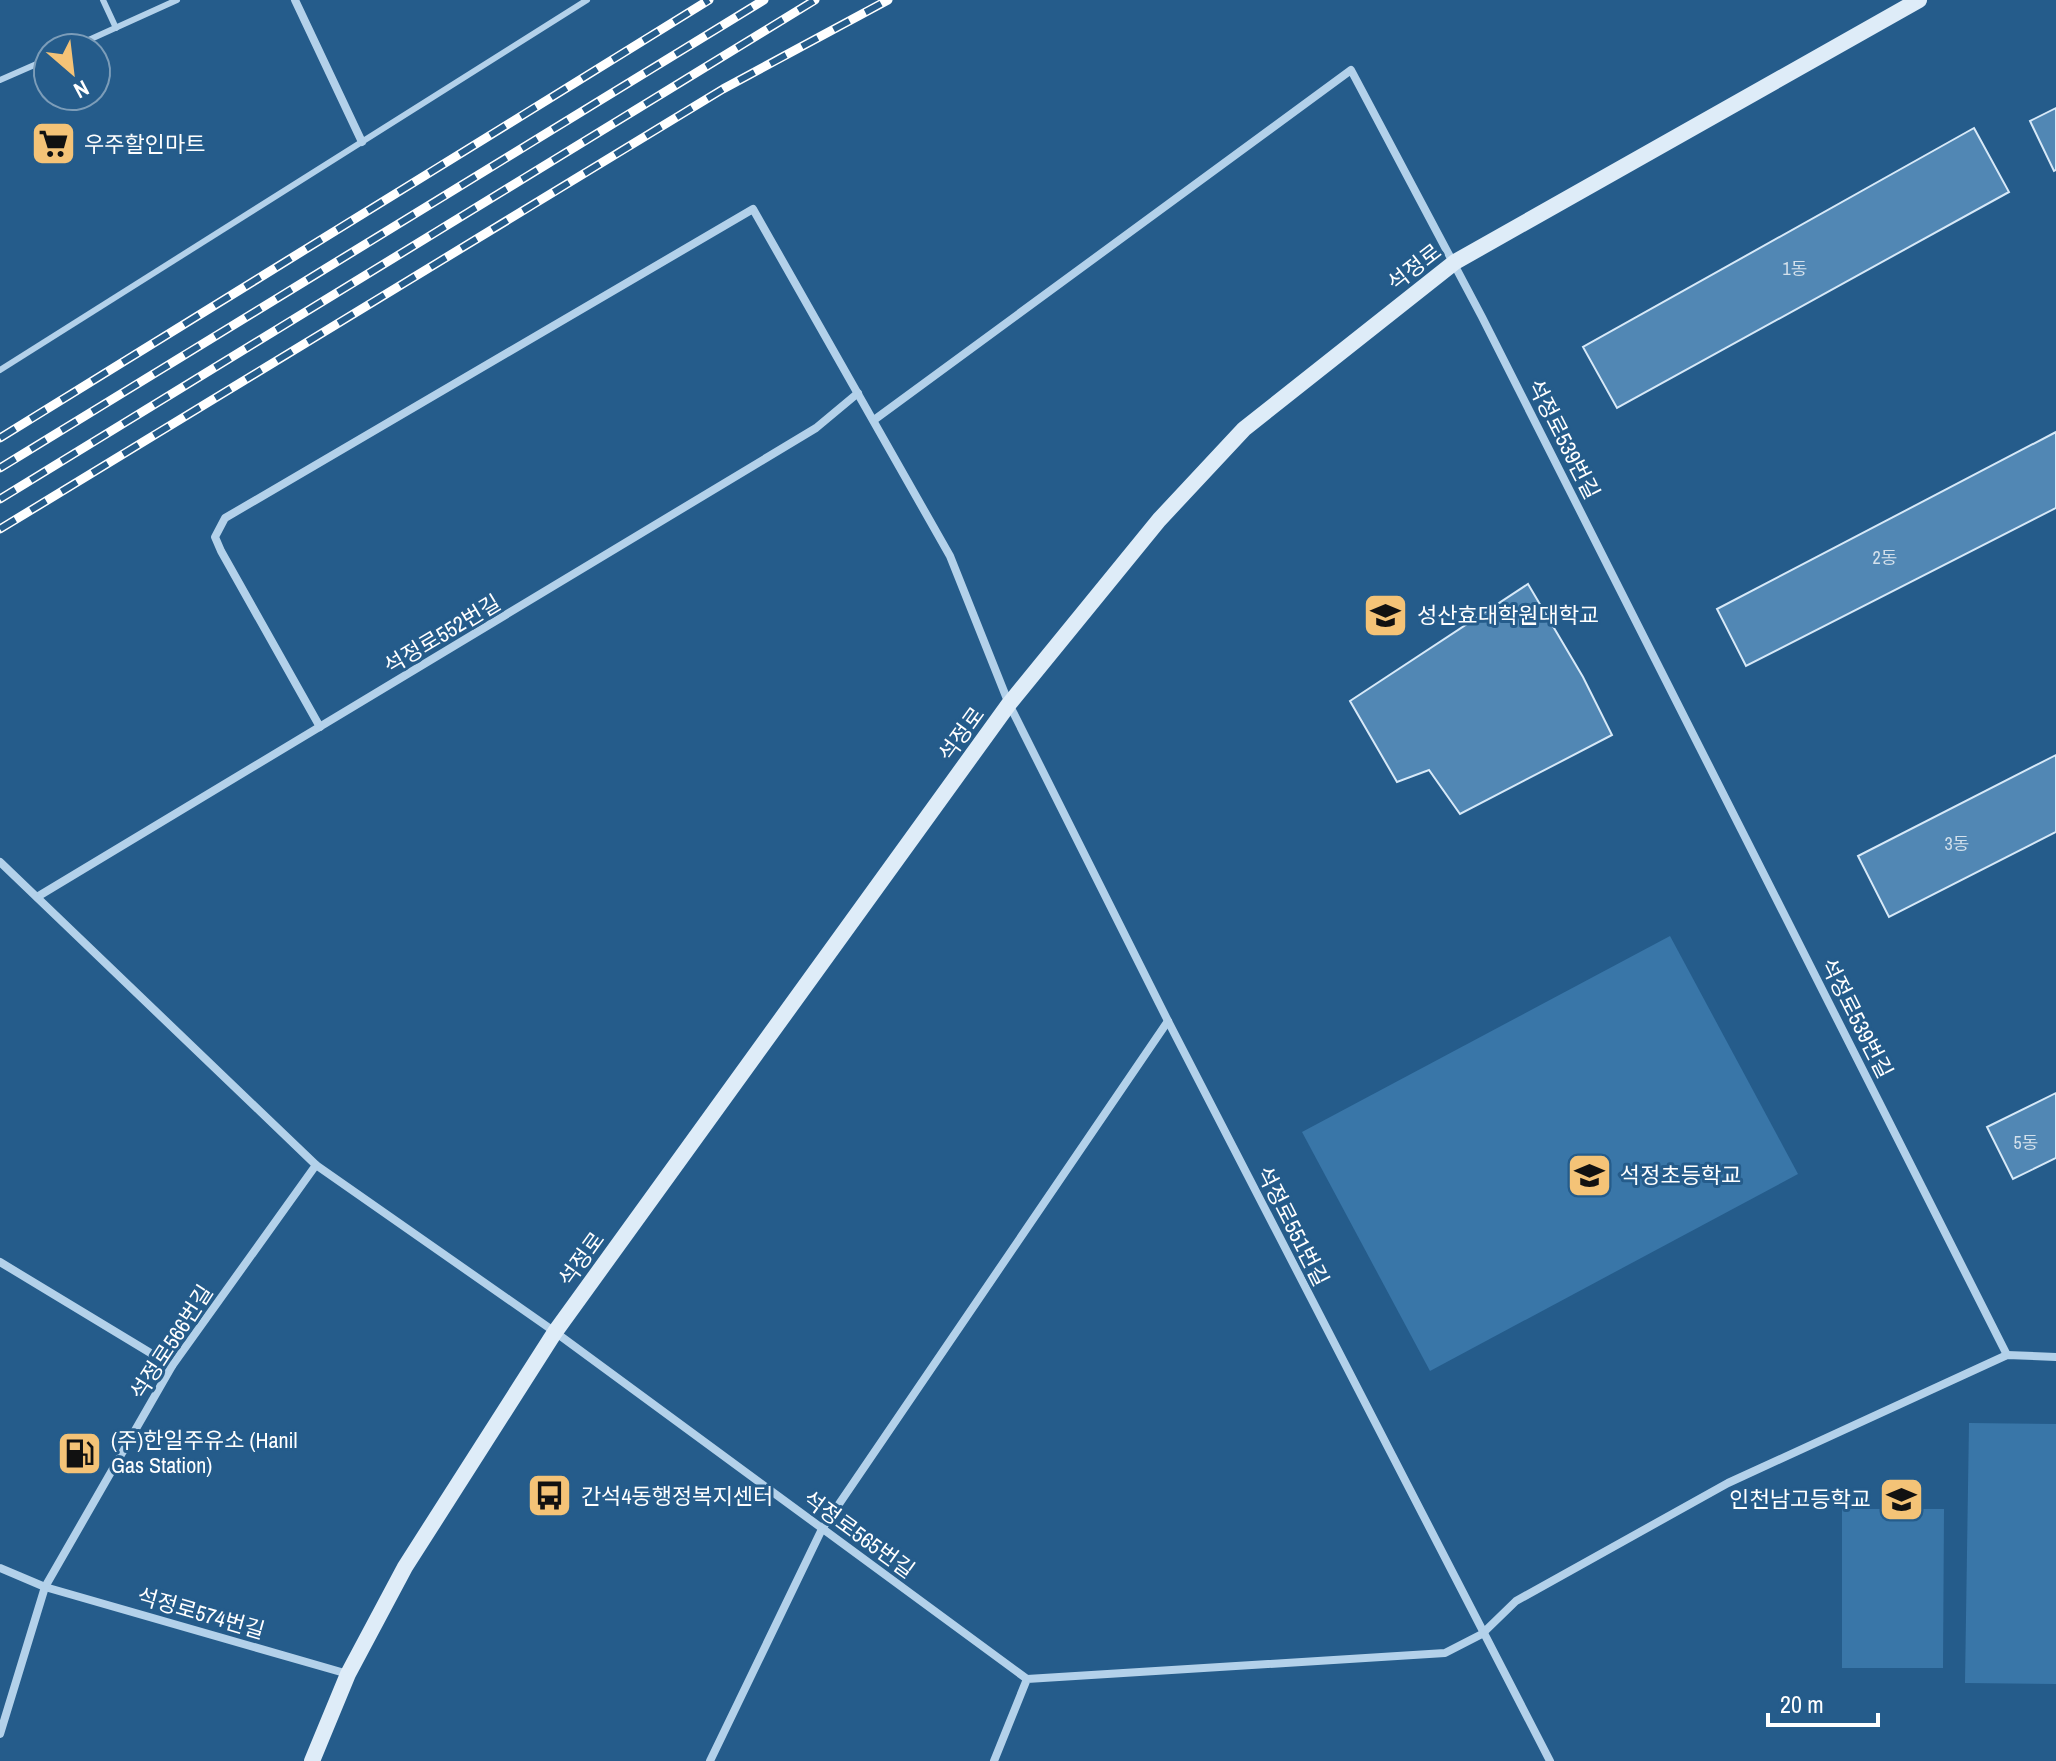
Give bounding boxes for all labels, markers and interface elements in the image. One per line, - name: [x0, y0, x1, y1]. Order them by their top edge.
- north arrow: [32, 32, 112, 112]
- text: N: [69, 73, 94, 106]
- supermarket icon: 우주할인마트: [29, 120, 77, 168]
- place label: 우주할인마트: [84, 129, 205, 159]
- street label: 석정로: [1381, 236, 1447, 298]
- house number: 1동: [1783, 256, 1807, 281]
- street label: 석정로539번길: [1521, 374, 1607, 504]
- house number: 2동: [1873, 545, 1897, 570]
- street label: 석정로552번길: [378, 587, 506, 681]
- school or university icon: 성산효대학원대학교: [1362, 591, 1410, 639]
- place label: 성산효대학원대학교: [1417, 600, 1599, 630]
- street label: 석정로: [931, 701, 991, 767]
- house number: 3동: [1945, 831, 1969, 856]
- street label: 석정로539번길: [1814, 953, 1900, 1083]
- house number: 5동: [2014, 1130, 2038, 1155]
- school or university icon: 석정초등학교: [1565, 1151, 1613, 1199]
- place label: 석정초등학교: [1620, 1160, 1741, 1190]
- street label: 석정로551번길: [1250, 1161, 1336, 1291]
- street label: 석정로: [551, 1226, 611, 1292]
- street label: 석정로566번길: [123, 1279, 219, 1405]
- place label: (주)한일주유소 (Hanil Gas Station): [111, 1425, 298, 1480]
- fuel station icon: (주)한일주유소 (Hanil Gas Station): [56, 1429, 104, 1477]
- bus stop icon: 간석4동행정복지센터: [526, 1472, 574, 1520]
- school or university icon: 인천남고등학교: [1878, 1475, 1926, 1523]
- place label: 간석4동행정복지센터: [581, 1481, 773, 1511]
- street label: 석정로565번길: [797, 1483, 921, 1585]
- place label: 인천남고등학교: [1729, 1484, 1871, 1514]
- street label: 석정로574번길: [134, 1580, 268, 1646]
- scale bar: [1768, 1677, 1878, 1727]
- text: 20 m: [1780, 1688, 1824, 1720]

